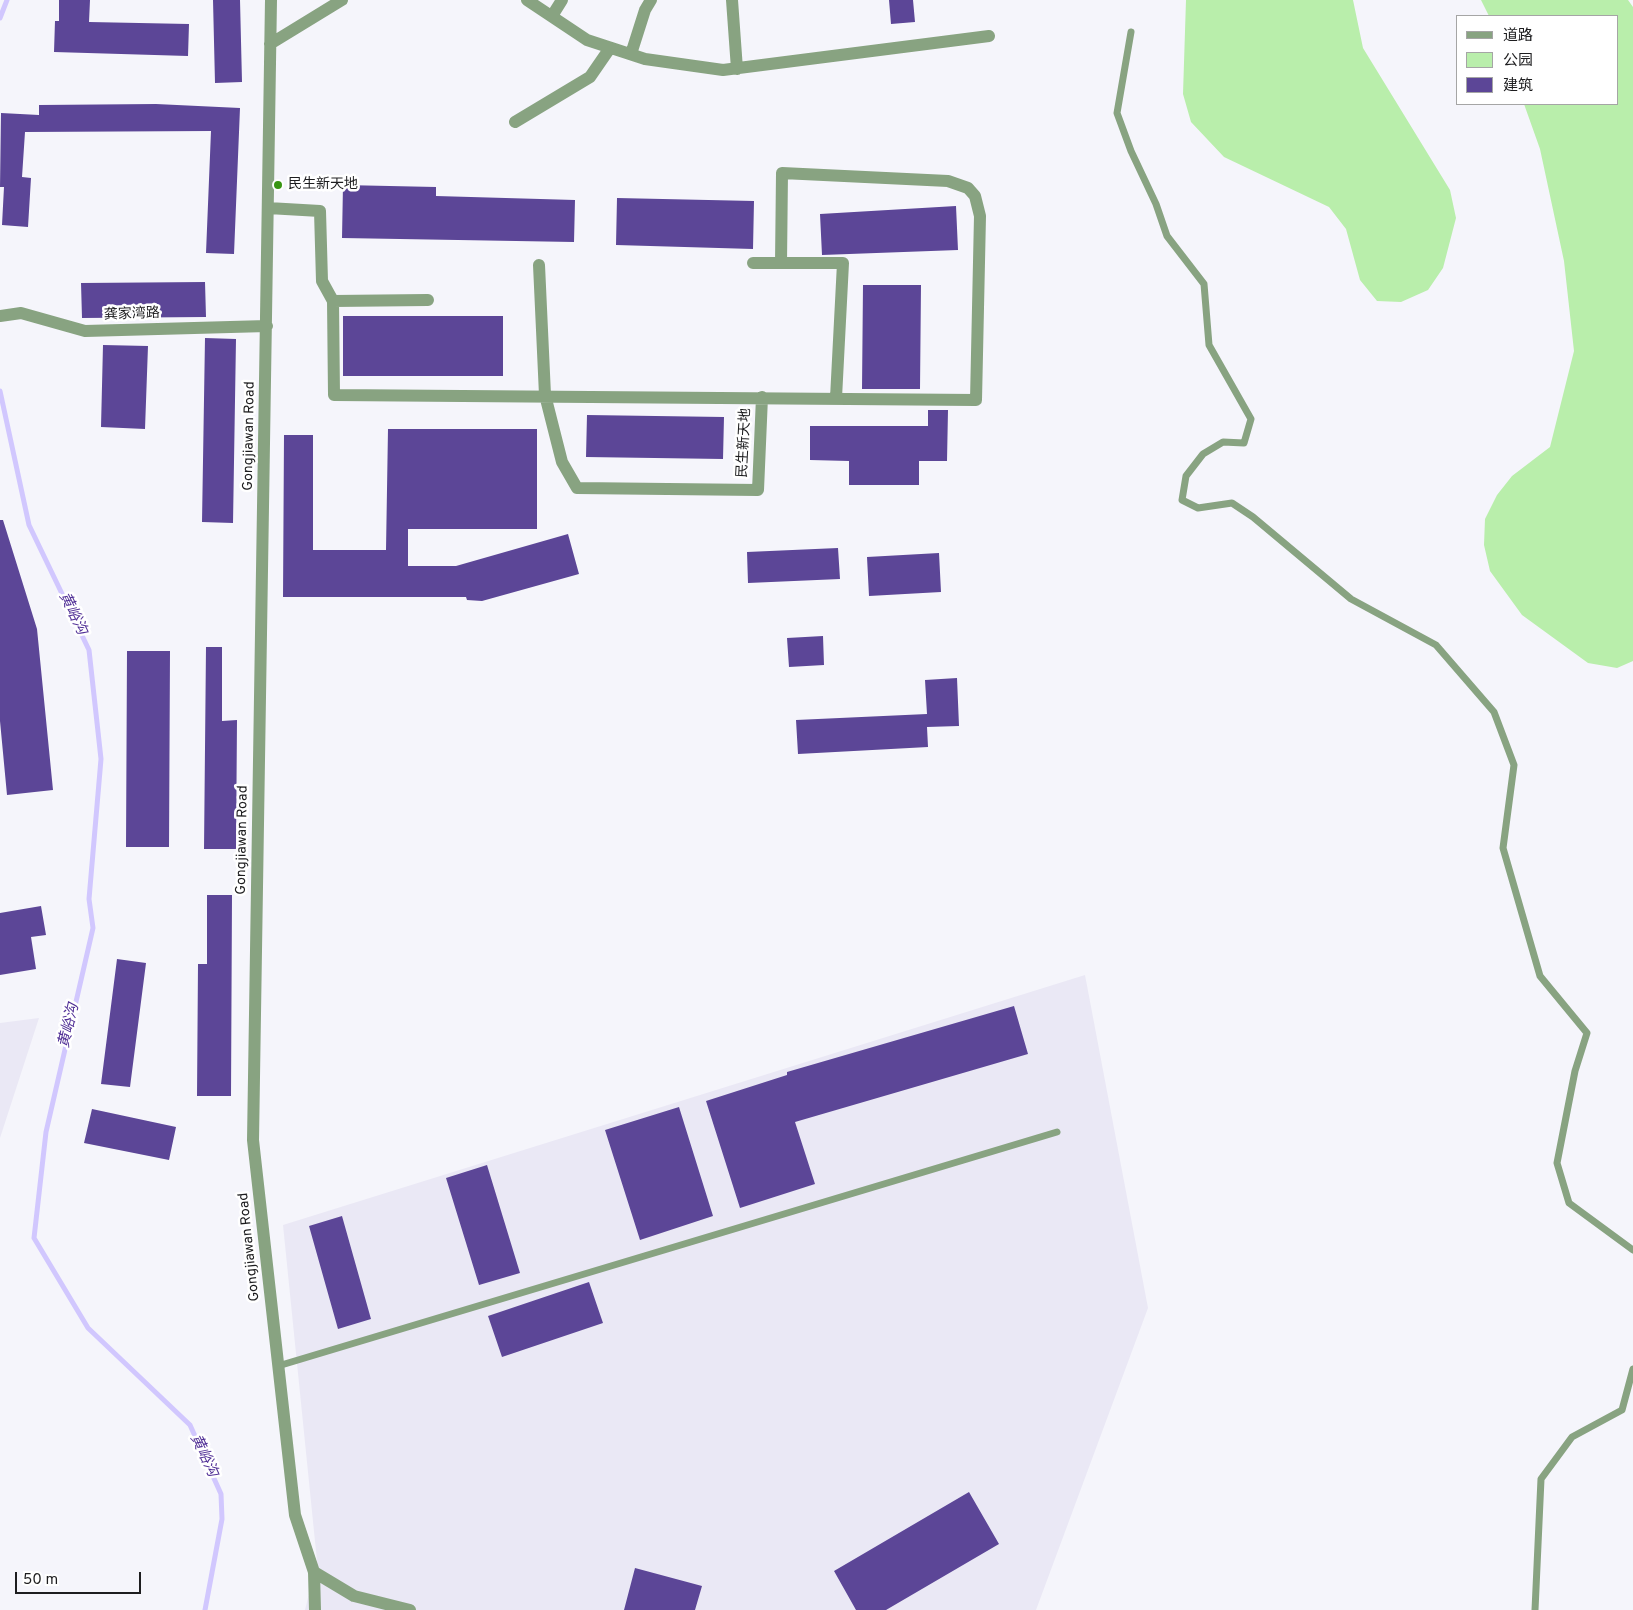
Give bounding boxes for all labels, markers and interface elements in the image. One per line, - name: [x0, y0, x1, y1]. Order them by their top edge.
- legend: [1456, 15, 1618, 105]
- text: 道路: [1503, 27, 1533, 46]
- text: 公园: [1503, 52, 1533, 71]
- text: 建筑: [1503, 77, 1533, 96]
- place label: 民生新天地: [288, 177, 358, 193]
- marker: 民生新天地: [272, 179, 284, 191]
- street label: 龚家湾路: [104, 306, 160, 324]
- street label: Gongjiawan Road: [241, 381, 259, 491]
- street label: 民生新天地: [735, 408, 755, 478]
- water label: 黄峪沟: [54, 590, 90, 638]
- street label: Gongjiawan Road: [234, 785, 252, 895]
- water label: 黄峪沟: [56, 1002, 84, 1050]
- street label: Gongjiawan Road: [236, 1192, 264, 1302]
- water label: 黄峪沟: [185, 1432, 221, 1480]
- scale bar: [18, 1562, 144, 1594]
- text: 50 m: [23, 1571, 58, 1590]

